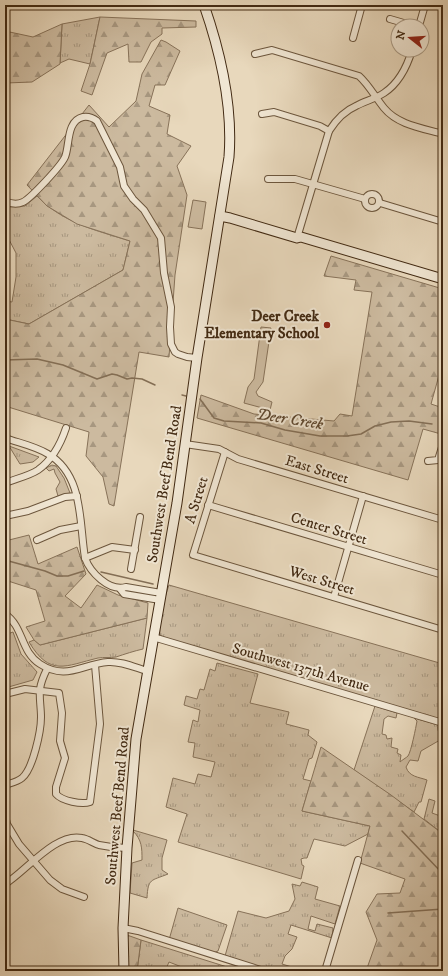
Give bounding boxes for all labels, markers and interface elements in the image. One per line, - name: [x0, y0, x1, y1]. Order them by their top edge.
- north arrow: [390, 18, 430, 58]
- text: N: [393, 29, 409, 42]
- place label: Deer Creek Elementary School: [204, 307, 320, 343]
- marker: Deer Creek Elementary School: [322, 320, 332, 330]
- street label: Southwest Beef Bend Road: [143, 404, 186, 564]
- water label: Deer Creek: [255, 404, 325, 434]
- street label: East Street: [283, 451, 351, 488]
- street label: A Street: [180, 474, 213, 526]
- street label: Center Street: [288, 508, 370, 549]
- street label: West Street: [286, 561, 357, 600]
- street label: Southwest 137th Avenue: [230, 639, 372, 696]
- street label: Southwest Beef Bend Road: [101, 726, 134, 886]

